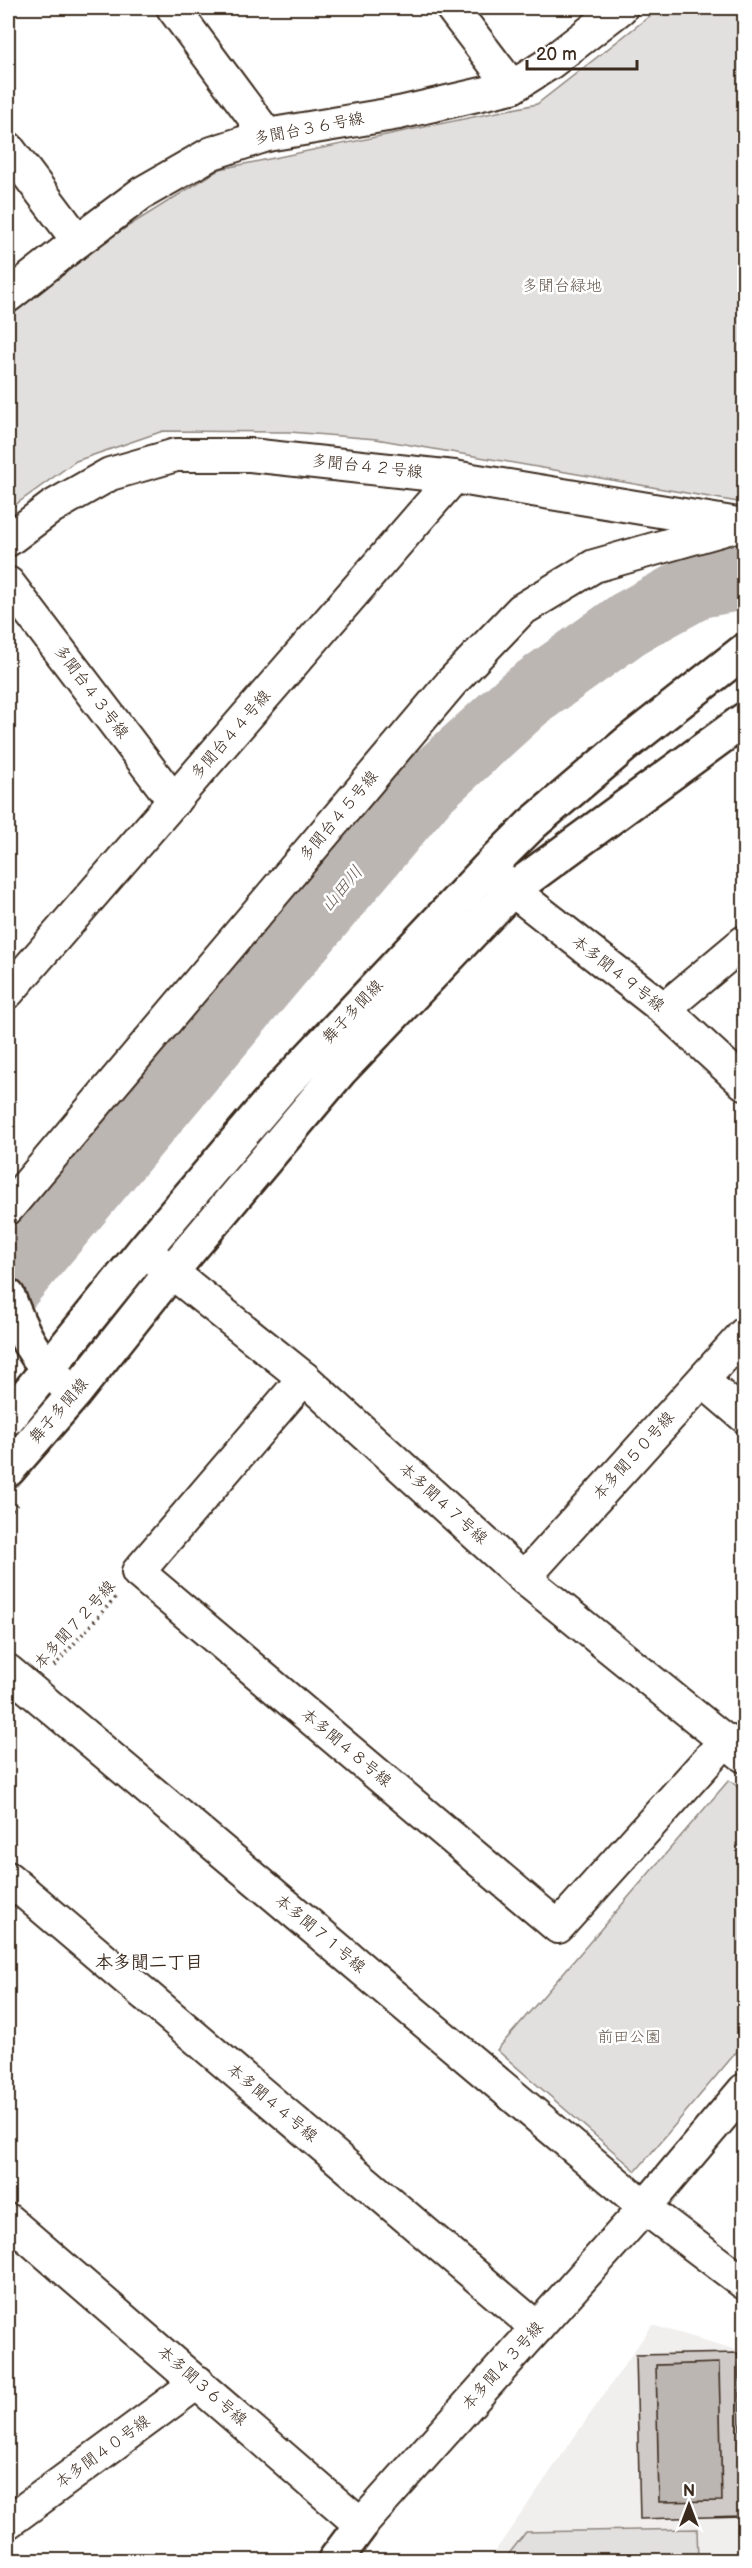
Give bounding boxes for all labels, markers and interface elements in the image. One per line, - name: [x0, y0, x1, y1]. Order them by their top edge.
- scale bar: [527, 33, 636, 71]
- text: 20 m: [536, 44, 577, 65]
- street label: 多聞台３６号線: [252, 109, 366, 149]
- park label: 多聞台緑地: [522, 277, 602, 296]
- street label: 多聞台４２号線: [310, 452, 424, 482]
- street label: 多聞台４３号線: [50, 642, 132, 742]
- street label: 多聞台４４号線: [187, 686, 275, 784]
- street label: 多聞台４５号線: [296, 767, 382, 865]
- water label: 山田川: [317, 862, 367, 916]
- street label: 本多聞４９号線: [568, 932, 668, 1016]
- street label: 舞子多聞線: [319, 976, 387, 1048]
- street label: 舞子多聞線: [26, 1375, 92, 1447]
- street label: 本多聞５０号線: [589, 1408, 679, 1504]
- street label: 本多聞４７号線: [395, 1459, 491, 1549]
- street label: 本多聞７２号線: [30, 1577, 120, 1673]
- street label: 本多聞４８号線: [297, 1705, 395, 1791]
- street label: 本多聞７１号線: [271, 1891, 369, 1977]
- district label: 本多聞二丁目: [95, 1952, 203, 1973]
- park label: 前田公園: [597, 2028, 661, 2047]
- street label: 本多聞４４号線: [223, 2060, 321, 2146]
- street label: 本多聞４３号線: [458, 2318, 548, 2414]
- street label: 本多聞３６号線: [153, 2342, 251, 2430]
- street label: 本多聞４０号線: [52, 2411, 154, 2493]
- north arrow: [659, 2475, 719, 2535]
- text: N: [683, 2482, 695, 2501]

